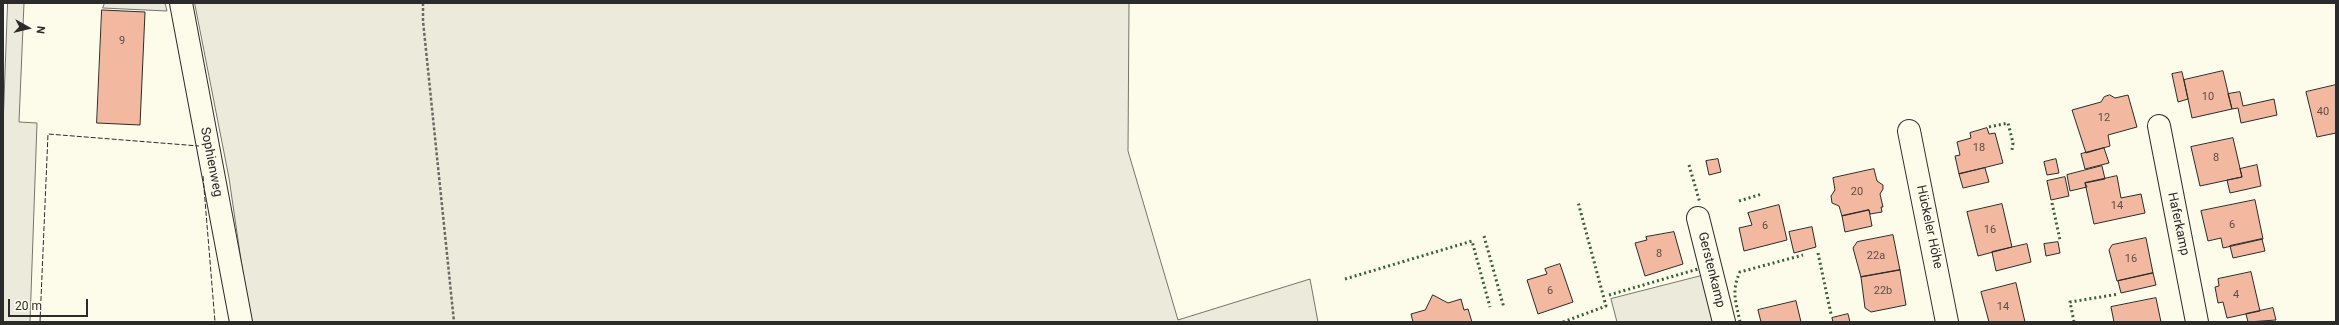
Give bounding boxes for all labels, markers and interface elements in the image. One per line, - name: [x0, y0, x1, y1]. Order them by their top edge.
- north arrow: [8, 8, 48, 48]
- text: N: [33, 25, 47, 34]
- house number: 9: [119, 34, 125, 48]
- house number: 10: [2202, 90, 2214, 104]
- house number: 40: [2317, 105, 2329, 119]
- house number: 12: [2098, 111, 2110, 125]
- street label: Sophienweg: [197, 126, 225, 198]
- house number: 18: [1973, 141, 1985, 155]
- house number: 8: [2213, 151, 2219, 165]
- street label: Hückeler Höhe: [1913, 184, 1945, 270]
- house number: 20: [1851, 185, 1863, 199]
- street label: Haferkamp: [2164, 191, 2192, 257]
- house number: 14: [2111, 199, 2123, 213]
- house number: 6: [2229, 218, 2235, 232]
- house number: 6: [1762, 219, 1768, 233]
- house number: 16: [1984, 223, 1996, 237]
- street label: Gerstenkamp: [1694, 230, 1728, 310]
- house number: 8: [1656, 247, 1662, 261]
- house number: 22a: [1867, 249, 1885, 263]
- house number: 16: [2125, 252, 2137, 266]
- house number: 6: [1547, 284, 1553, 298]
- house number: 22b: [1874, 284, 1892, 298]
- house number: 4: [2233, 288, 2239, 302]
- scale bar: [10, 291, 90, 317]
- text: 20 m: [15, 299, 42, 313]
- house number: 14: [1997, 300, 2009, 314]

